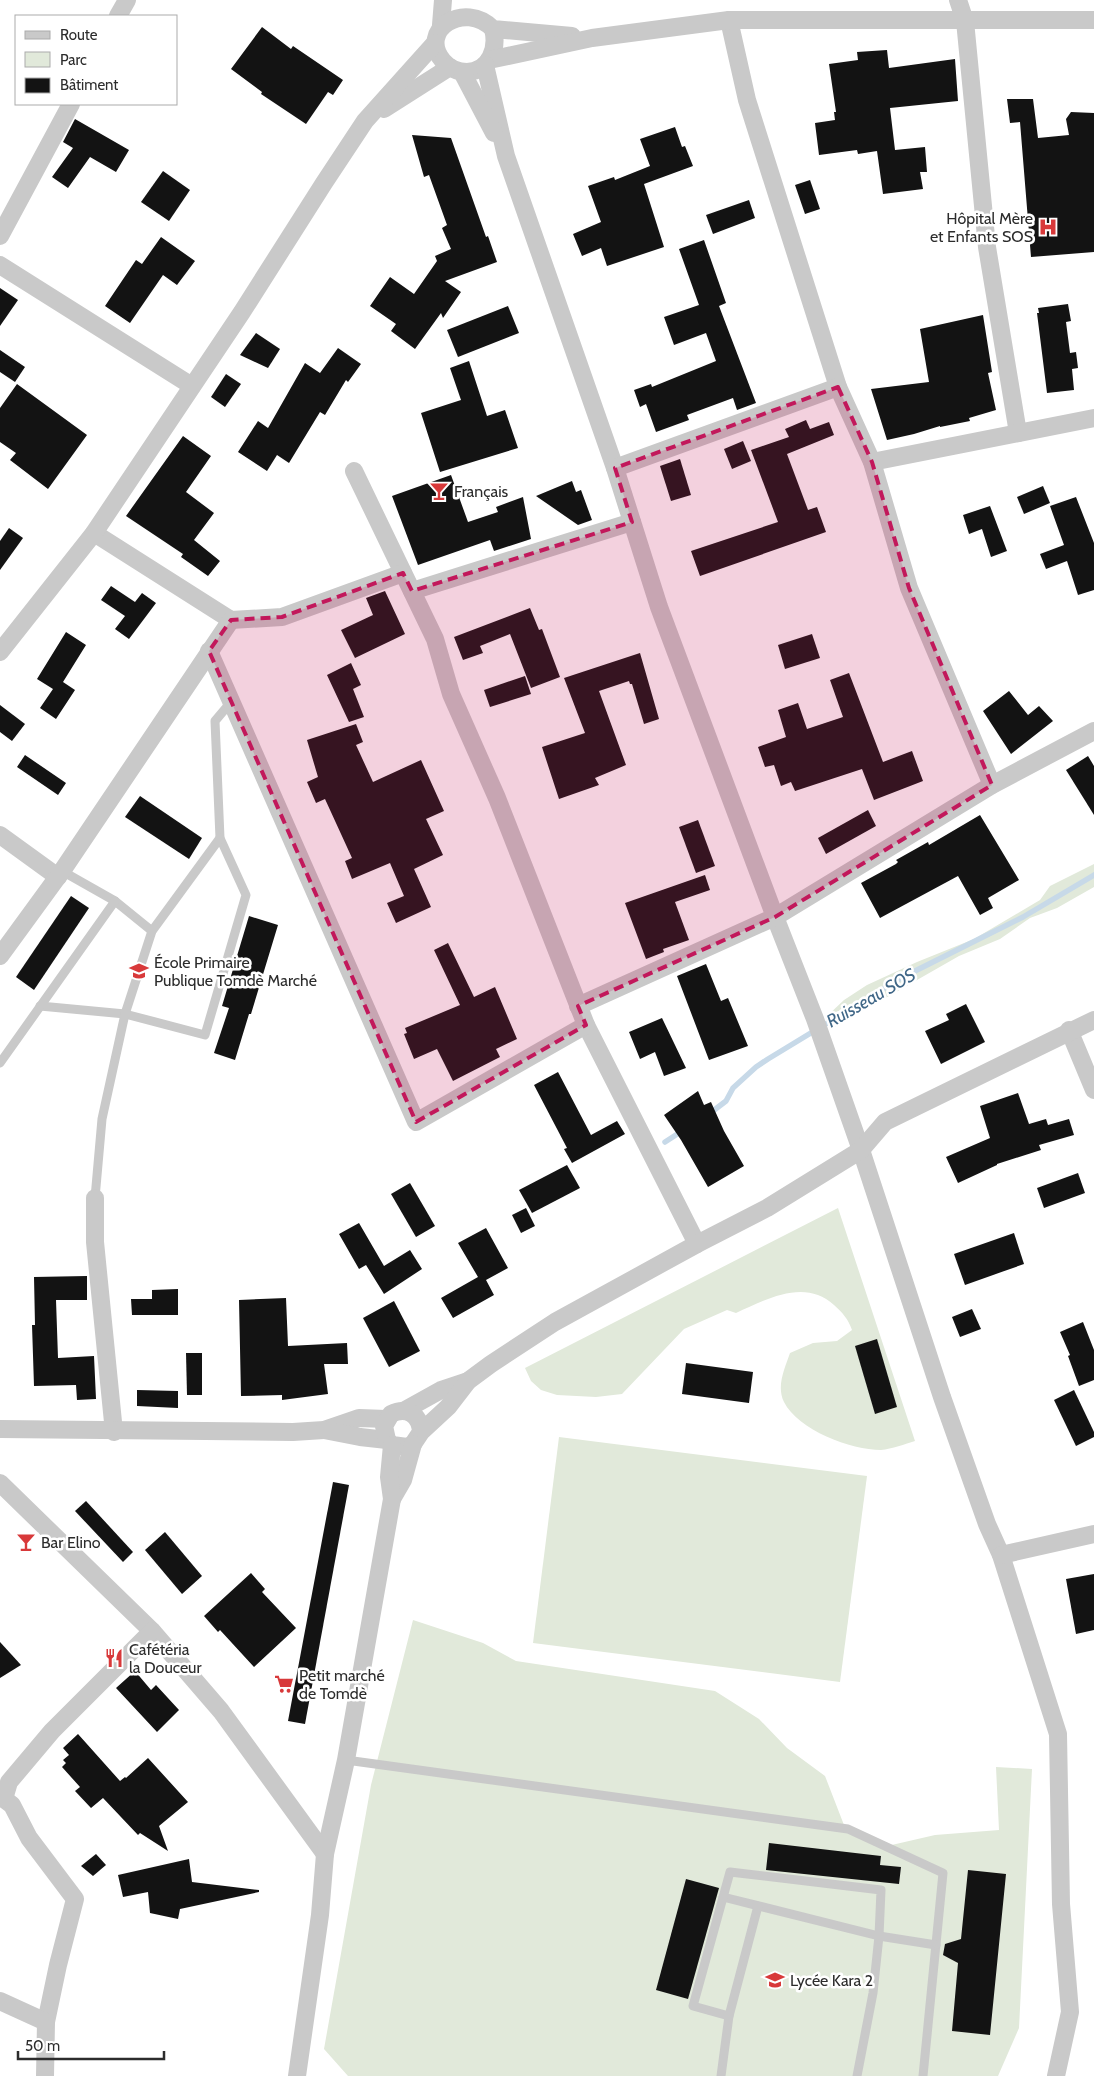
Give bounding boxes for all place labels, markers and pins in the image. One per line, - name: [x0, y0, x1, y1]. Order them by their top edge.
- place label: Hôpital Mère et Enfants SOS: [930, 209, 1033, 246]
- hospital icon: Hôpital Mère et Enfants SOS: [1037, 216, 1059, 238]
- bar icon: Français: [428, 480, 450, 502]
- place label: Français: [454, 482, 509, 501]
- place label: École Primaire Publique Tomdè Marché: [154, 953, 317, 990]
- school or university icon: École Primaire Publique Tomdè Marché: [128, 960, 150, 982]
- bar icon: Bar Elino: [15, 1531, 37, 1553]
- place label: Bar Elino: [41, 1533, 101, 1552]
- place label: Cafétéria la Douceur: [129, 1640, 203, 1677]
- restaurant icon: Cafétéria la Douceur: [103, 1647, 125, 1669]
- place label: Petit marché de Tomdè: [299, 1666, 385, 1703]
- supermarket icon: Petit marché de Tomdè: [273, 1673, 295, 1695]
- school or university icon: Lycée Kara 2: [764, 1969, 786, 1991]
- place label: Lycée Kara 2: [790, 1971, 873, 1990]

